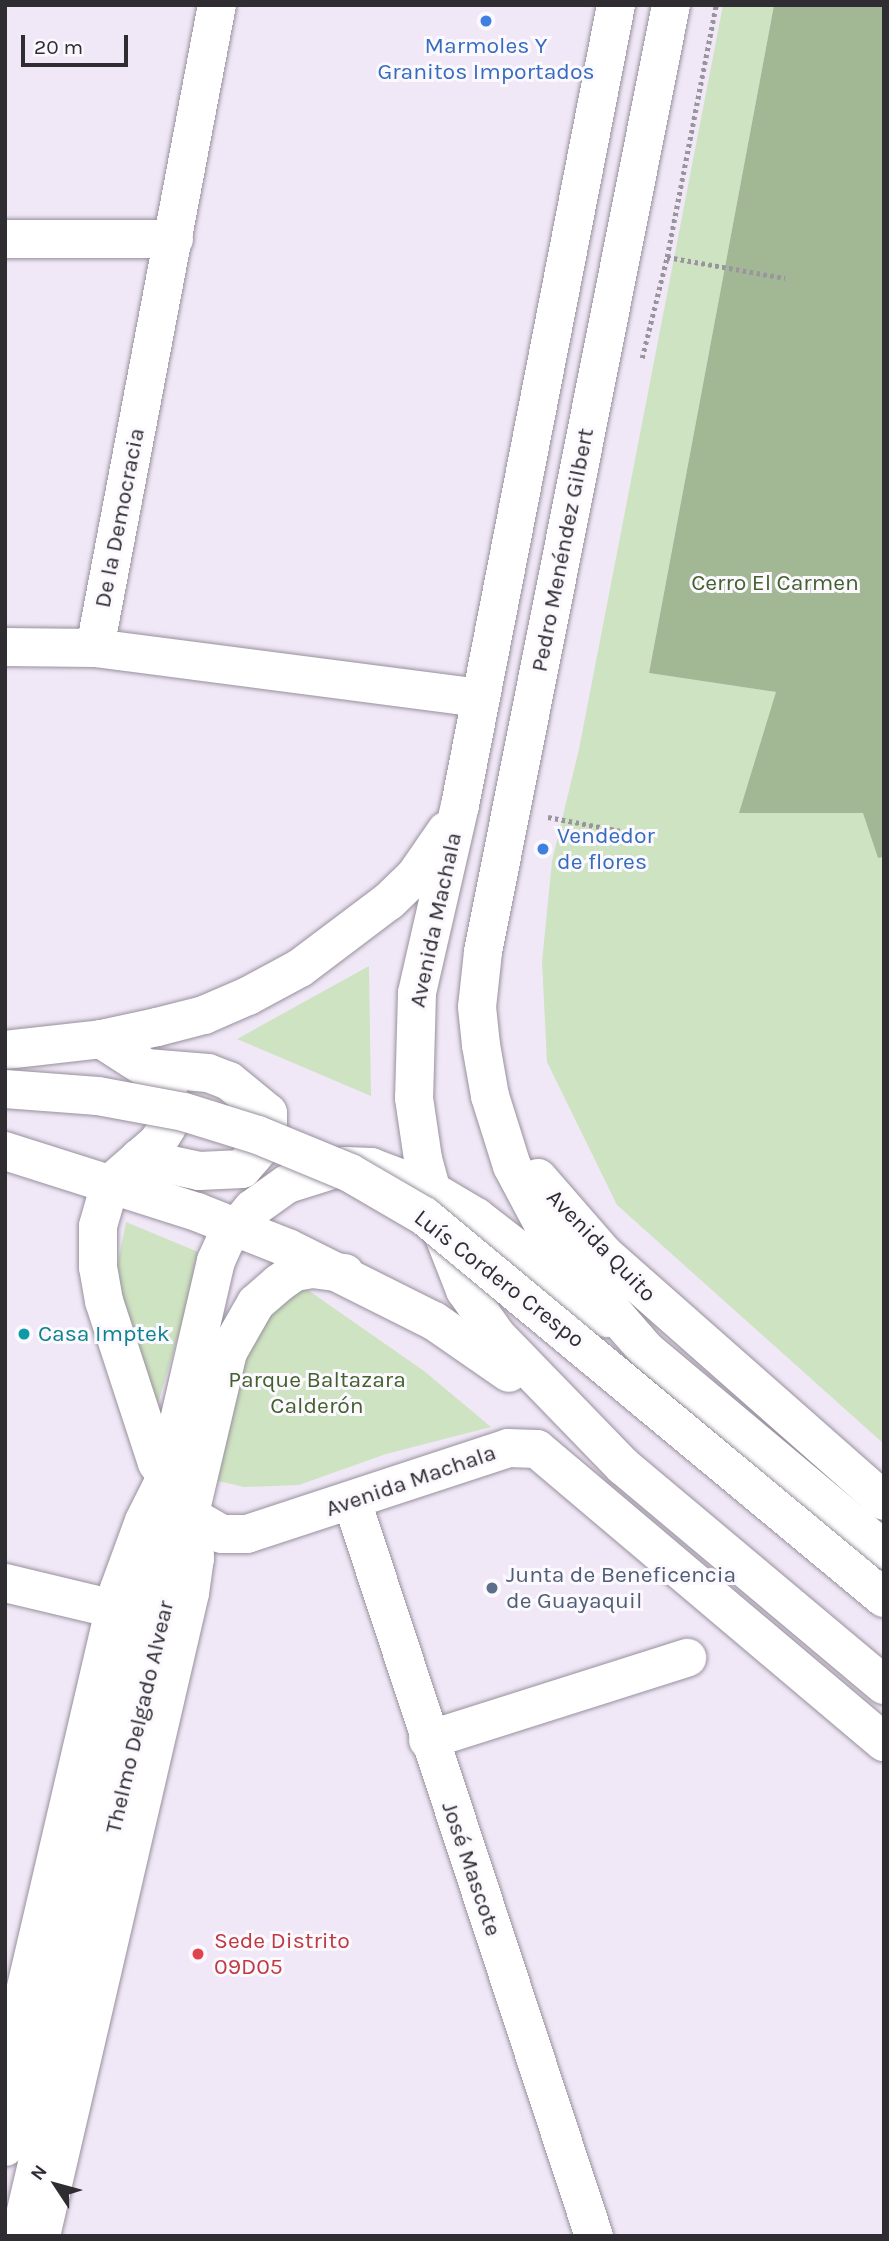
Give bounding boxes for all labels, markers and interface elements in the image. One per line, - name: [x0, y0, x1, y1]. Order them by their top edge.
- marker: Marmoles Y Granitos Importados: [478, 13, 494, 29]
- scale bar: [24, 21, 131, 65]
- place label: Marmoles Y Granitos Importados: [377, 32, 595, 86]
- text: 20 m: [34, 35, 83, 59]
- street label: De la Democracia: [89, 426, 151, 610]
- street label: Pedro Menéndez Gilbert: [526, 426, 600, 674]
- park label: Cerro El Carmen: [691, 569, 859, 597]
- place label: Vendedor de flores: [557, 822, 655, 876]
- street label: Avenida Machala: [404, 830, 468, 1010]
- marker: Vendedor de flores: [535, 841, 551, 857]
- street label: Avenida Quito: [541, 1184, 661, 1308]
- street label: Luís Cordero Crespo: [408, 1204, 590, 1354]
- place label: Casa Imptek: [38, 1320, 170, 1348]
- marker: Casa Imptek: [16, 1326, 32, 1342]
- park label: Parque Baltazara Calderón: [228, 1366, 406, 1420]
- street label: Avenida Machala: [322, 1439, 500, 1523]
- place label: Junta de Beneficencia de Guayaquil: [506, 1561, 736, 1615]
- marker: Junta de Beneficencia de Guayaquil: [484, 1580, 500, 1596]
- street label: Thelmo Delgado Alvear: [100, 1598, 180, 1836]
- street label: José Mascote: [435, 1798, 507, 1940]
- place label: Sede Distrito 09D05: [214, 1927, 350, 1981]
- marker: Sede Distrito 09D05: [188, 1944, 208, 1964]
- north arrow: [21, 2150, 91, 2220]
- text: N: [26, 2161, 52, 2185]

